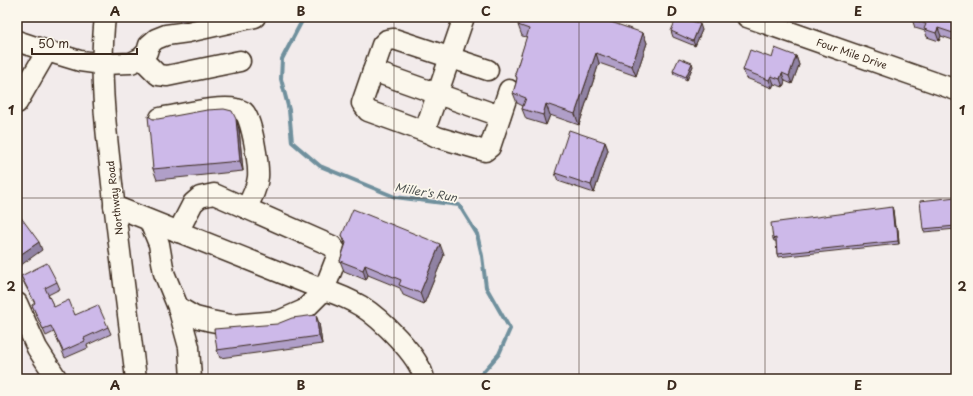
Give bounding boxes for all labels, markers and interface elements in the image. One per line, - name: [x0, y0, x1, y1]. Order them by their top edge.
- text: A: [110, 1, 120, 20]
- text: B: [297, 1, 306, 20]
- text: C: [481, 1, 491, 20]
- text: D: [667, 1, 677, 20]
- text: E: [854, 1, 862, 20]
- scale bar: [32, 30, 137, 56]
- text: 50 m: [38, 34, 69, 52]
- street label: Four Mile Drive: [815, 34, 889, 72]
- text: 1: [8, 100, 14, 119]
- text: 1: [959, 100, 965, 119]
- street label: Northway Road: [102, 160, 127, 236]
- water label: Miller's Run: [394, 178, 460, 206]
- text: 2: [6, 276, 16, 295]
- text: 2: [957, 276, 967, 295]
- text: A: [110, 375, 120, 394]
- text: B: [297, 375, 306, 394]
- text: C: [481, 375, 491, 394]
- text: D: [667, 375, 677, 394]
- text: E: [854, 375, 862, 394]

